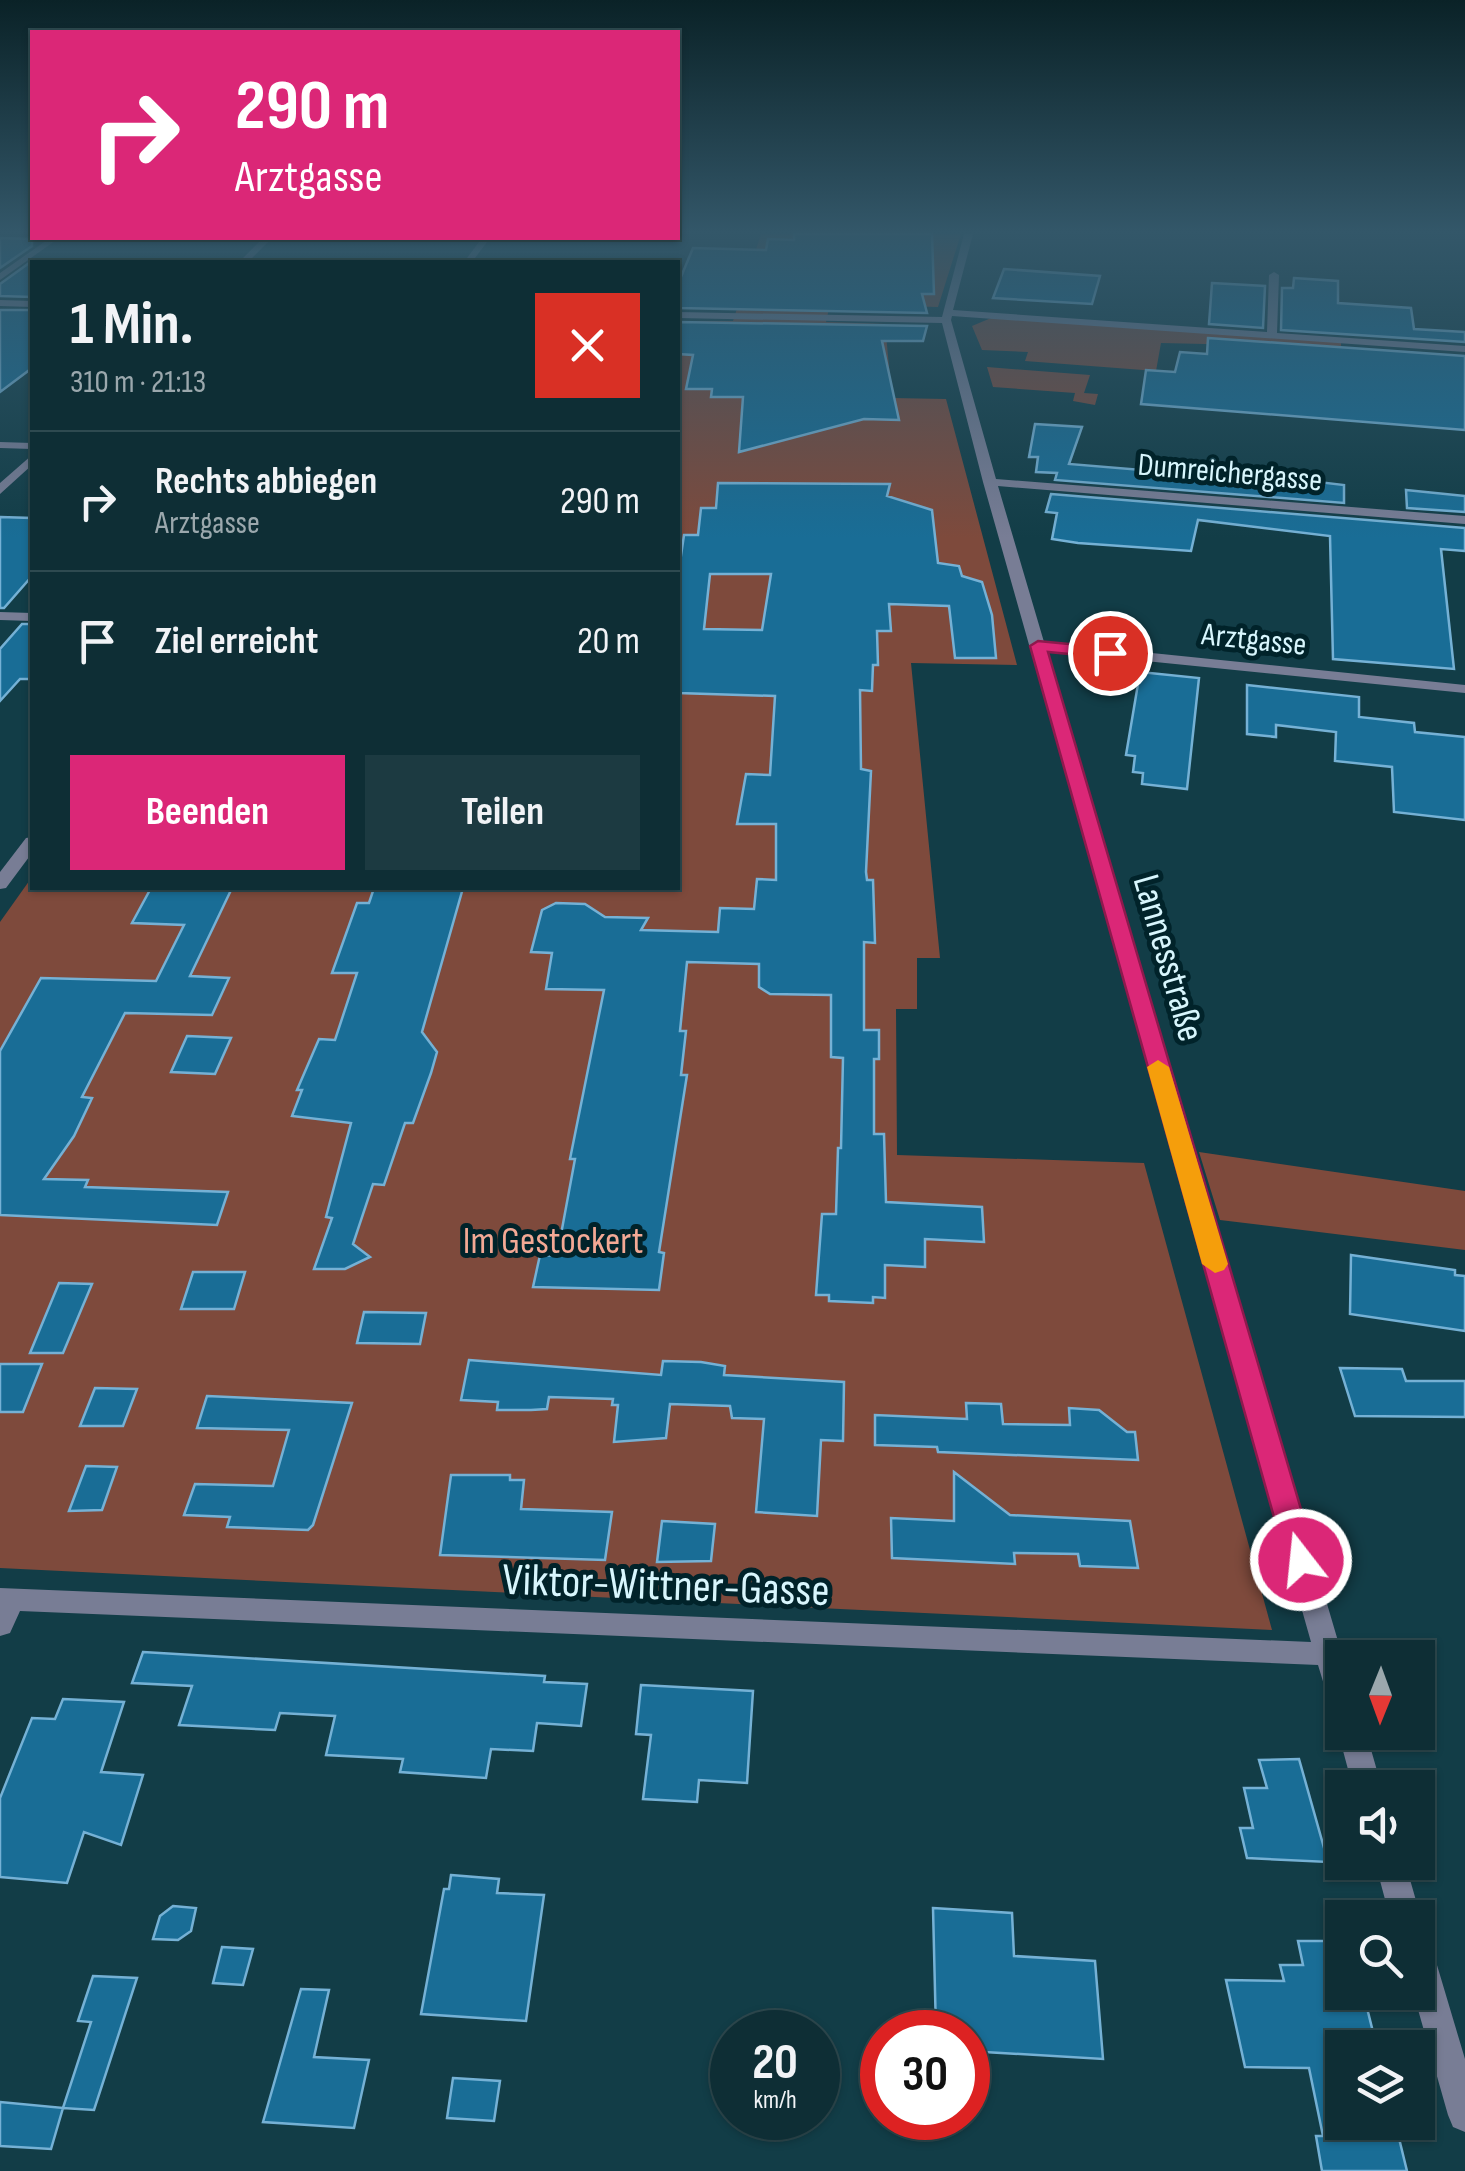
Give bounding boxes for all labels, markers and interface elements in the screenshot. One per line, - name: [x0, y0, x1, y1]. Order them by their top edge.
- text: 290 m: [235, 65, 390, 149]
- icon: right: [70, 70, 200, 200]
- text: Arztgasse: [235, 150, 383, 205]
- text: 1 Min.: [70, 289, 193, 361]
- button: close: [535, 293, 640, 398]
- text: 310 m · 21:13: [70, 363, 206, 402]
- street label: Dumreichergasse: [1136, 446, 1324, 500]
- text: Rechts abbiegen: [155, 459, 377, 504]
- icon: right: [70, 474, 125, 529]
- text: 290 m: [560, 479, 640, 524]
- text: Arztgasse: [155, 504, 260, 543]
- pin: [1068, 611, 1153, 696]
- icon: arrive: [70, 614, 125, 669]
- street label: Arztgasse: [1199, 615, 1308, 665]
- text: Ziel erreicht: [155, 619, 318, 664]
- text: 20 m: [577, 619, 640, 664]
- icon: arrive: [1083, 626, 1138, 681]
- button: Beenden: [70, 755, 345, 870]
- button: Teilen: [365, 755, 640, 870]
- street label: Lannesstraße: [1123, 870, 1213, 1046]
- park label: Im Gestockert: [463, 1219, 643, 1264]
- position arrow: [1249, 1508, 1353, 1612]
- street label: Viktor-Wittner-Gasse: [502, 1553, 830, 1619]
- north arrow: [1325, 1640, 1435, 1750]
- map controls: [1325, 1640, 1435, 2140]
- button: sound: [1325, 1770, 1435, 1880]
- button: search: [1325, 1900, 1435, 2010]
- speed limit sign: 30: [860, 2010, 990, 2140]
- button: layers: [1325, 2030, 1435, 2140]
- text: 20: [752, 2033, 798, 2093]
- text: km/h: [753, 2085, 797, 2116]

